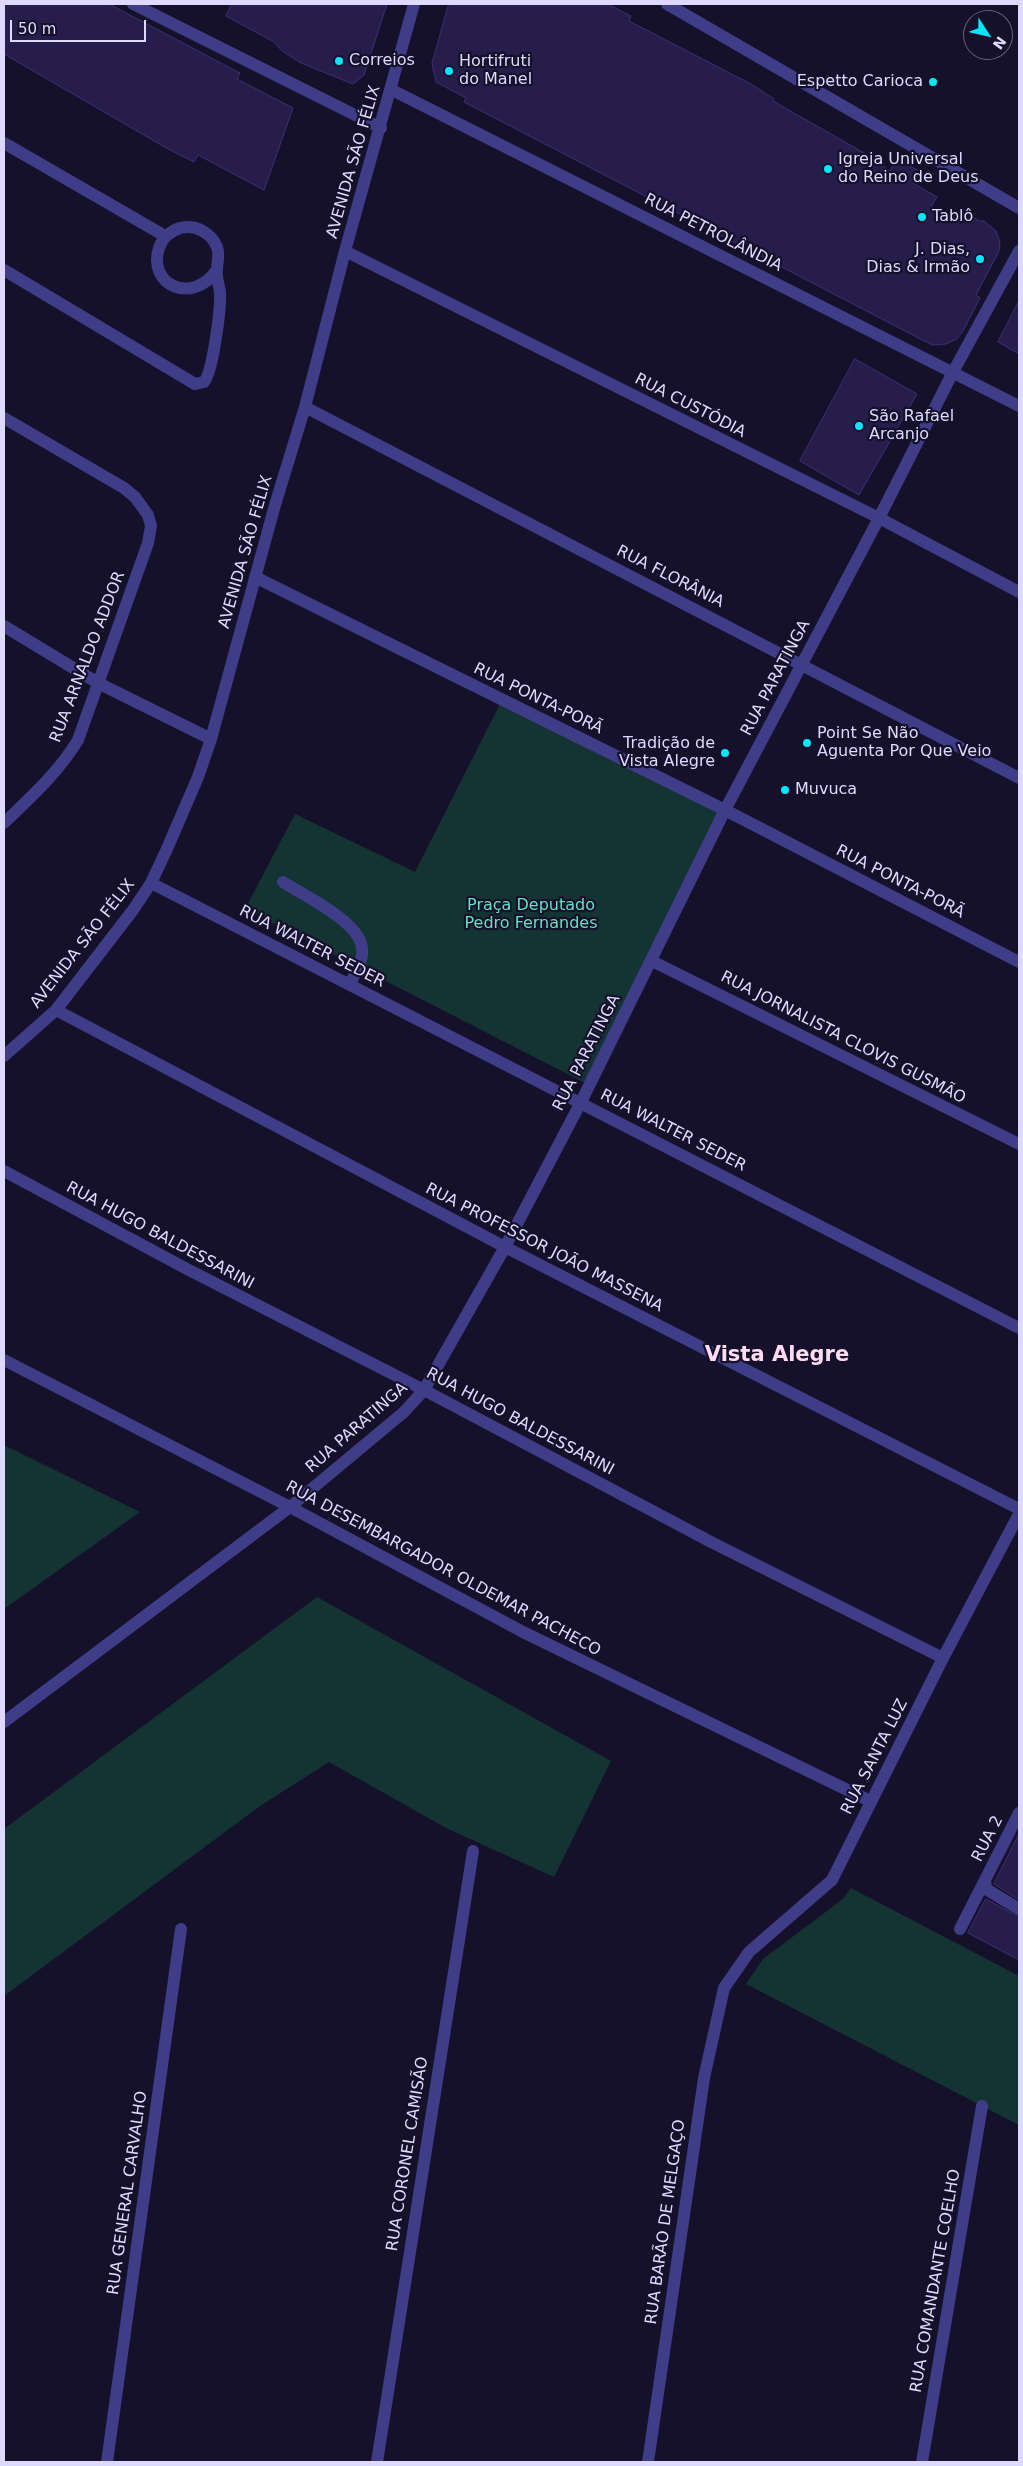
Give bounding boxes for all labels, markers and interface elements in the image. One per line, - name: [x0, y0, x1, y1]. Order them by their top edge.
- scale bar: [12, 10, 149, 42]
- north arrow: [963, 10, 1013, 60]
- text: 50 m: [18, 20, 56, 38]
- text: N: [990, 34, 1009, 52]
- place label: Correios: [349, 51, 415, 71]
- place label: Hortifruti do Manel: [459, 52, 532, 90]
- marker: Correios: [333, 55, 345, 67]
- marker: Hortifruti do Manel: [443, 65, 455, 77]
- place label: Espetto Carioca: [797, 72, 923, 92]
- marker: Espetto Carioca: [927, 76, 939, 88]
- street label: AVENIDA SÃO FÉLIX: [323, 83, 385, 241]
- place label: Igreja Universal do Reino de Deus: [838, 150, 978, 188]
- marker: Igreja Universal do Reino de Deus: [822, 163, 834, 175]
- street label: RUA PETROLÂNDIA: [641, 190, 785, 276]
- place label: Tablô: [932, 207, 973, 227]
- marker: Tablô: [916, 211, 928, 223]
- place label: J. Dias, Dias & Irmão: [866, 240, 970, 278]
- marker: J. Dias, Dias & Irmão: [974, 253, 986, 265]
- street label: RUA CUSTÓDIA: [631, 370, 749, 442]
- place label: São Rafael Arcanjo: [869, 407, 954, 445]
- marker: São Rafael Arcanjo: [853, 420, 865, 432]
- street label: AVENIDA SÃO FÉLIX: [215, 473, 277, 631]
- street label: RUA FLORÂNIA: [613, 542, 727, 612]
- street label: RUA ARNALDO ADDOR: [46, 569, 130, 745]
- street label: RUA PARATINGA: [737, 617, 815, 739]
- street label: RUA PONTA-PORÃ: [470, 659, 606, 739]
- place label: Point Se Não Aguenta Por Que Veio: [817, 724, 991, 762]
- place label: Tradição de Vista Alegre: [619, 734, 715, 772]
- marker: Point Se Não Aguenta Por Que Veio: [801, 737, 813, 749]
- marker: Tradição de Vista Alegre: [719, 747, 731, 759]
- place label: Muvuca: [795, 780, 857, 800]
- marker: Muvuca: [779, 784, 791, 796]
- street label: RUA PONTA-PORÃ: [833, 841, 967, 923]
- street label: AVENIDA SÃO FÉLIX: [27, 876, 139, 1012]
- park label: Praça Deputado Pedro Fernandes: [464, 896, 598, 934]
- street label: RUA WALTER SEDER: [236, 902, 388, 992]
- street label: RUA JORNALISTA CLOVIS GUSMÃO: [717, 968, 969, 1108]
- street label: RUA PARATINGA: [549, 991, 625, 1115]
- street label: RUA WALTER SEDER: [597, 1086, 749, 1176]
- street label: RUA HUGO BALDESSARINI: [63, 1178, 257, 1294]
- street label: RUA PROFESSOR JOÃO MASSENA: [422, 1179, 666, 1317]
- district label: Vista Alegre: [705, 1343, 849, 1369]
- street label: RUA HUGO BALDESSARINI: [423, 1364, 617, 1480]
- street label: RUA PARATINGA: [302, 1379, 412, 1477]
- street label: RUA DESEMBARGADOR OLDEMAR PACHECO: [282, 1477, 604, 1661]
- street label: RUA SANTA LUZ: [838, 1696, 912, 1818]
- street label: RUA 2: [968, 1813, 1008, 1865]
- street label: RUA CORONEL CAMISÃO: [383, 2055, 433, 2253]
- street label: RUA GENERAL CARVALHO: [104, 2090, 152, 2296]
- street label: RUA BARÃO DE MELGAÇO: [642, 2118, 690, 2326]
- street label: RUA COMANDANTE COELHO: [907, 2168, 965, 2394]

